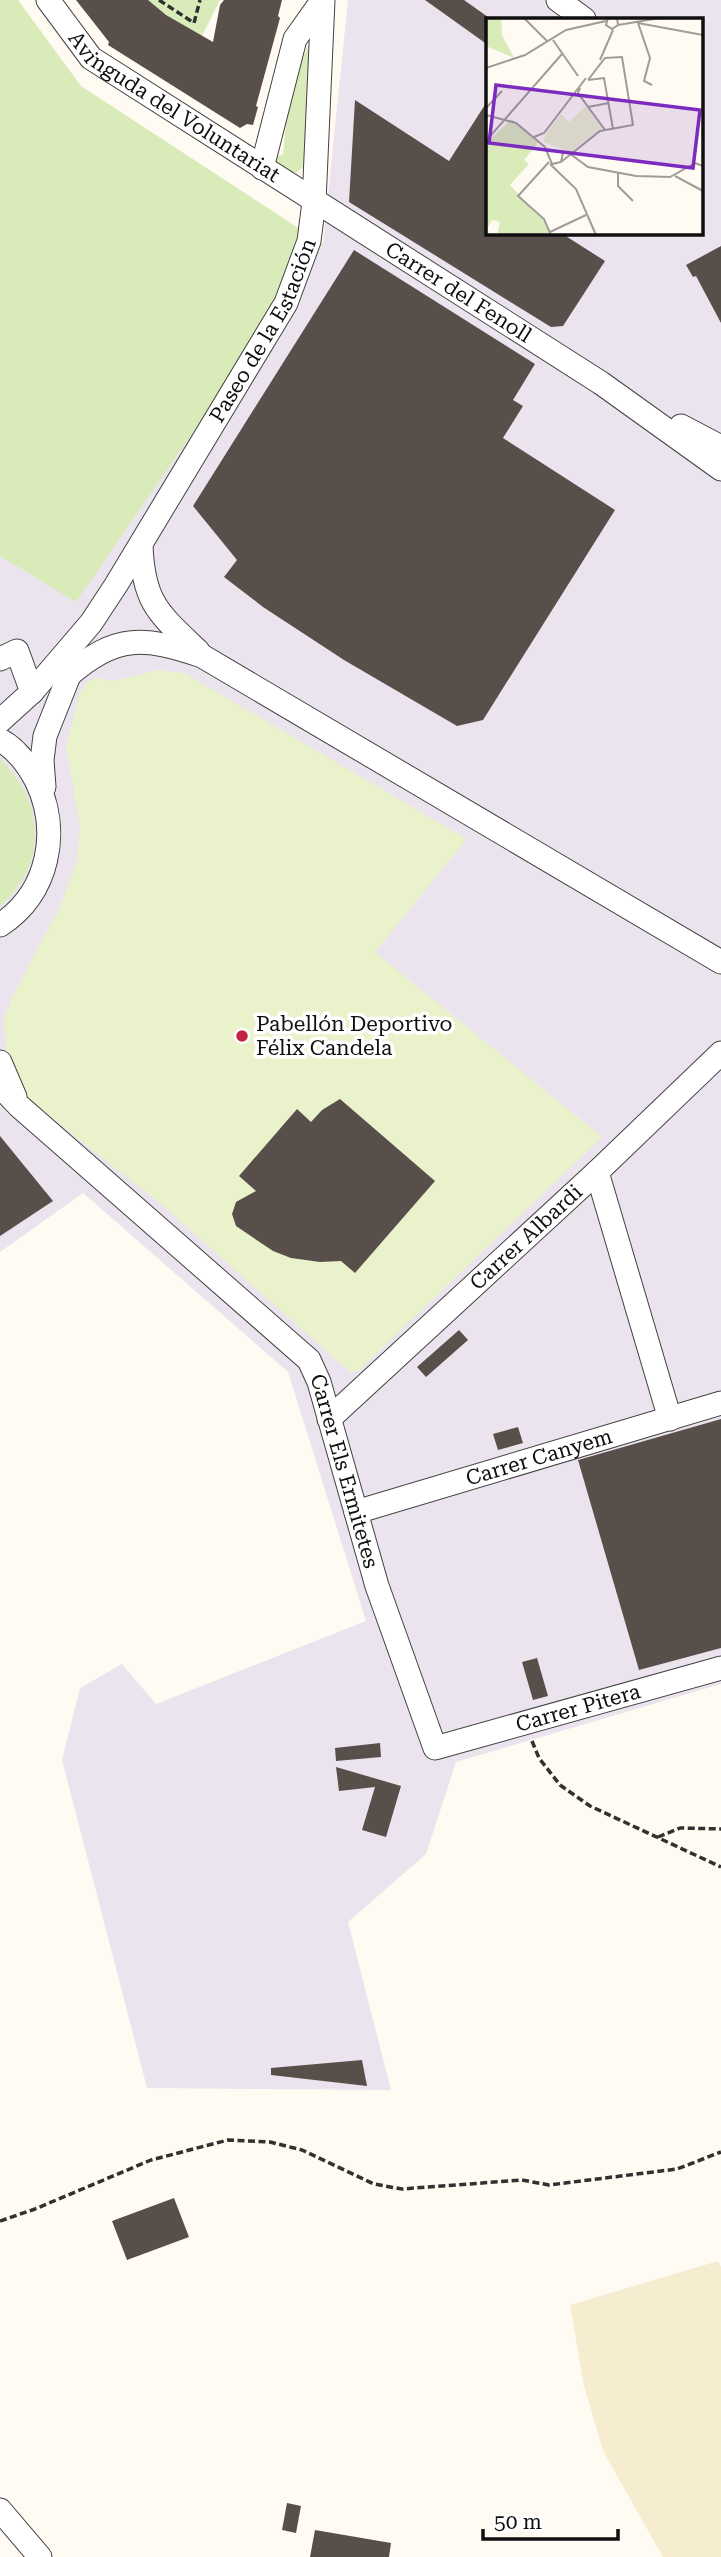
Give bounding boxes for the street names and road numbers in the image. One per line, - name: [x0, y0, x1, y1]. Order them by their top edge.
- street label: Avinguda del Voluntariat: [64, 27, 284, 187]
- street label: Paseo de la Estación: [205, 235, 321, 427]
- street label: Carrer del Fenoll: [381, 237, 536, 348]
- street label: Carrer Albardi: [465, 1180, 587, 1295]
- street label: Carrer Els Ermitetes: [305, 1370, 383, 1571]
- street label: Carrer Canyem: [463, 1424, 615, 1491]
- street label: Carrer Pitera: [513, 1679, 644, 1737]

